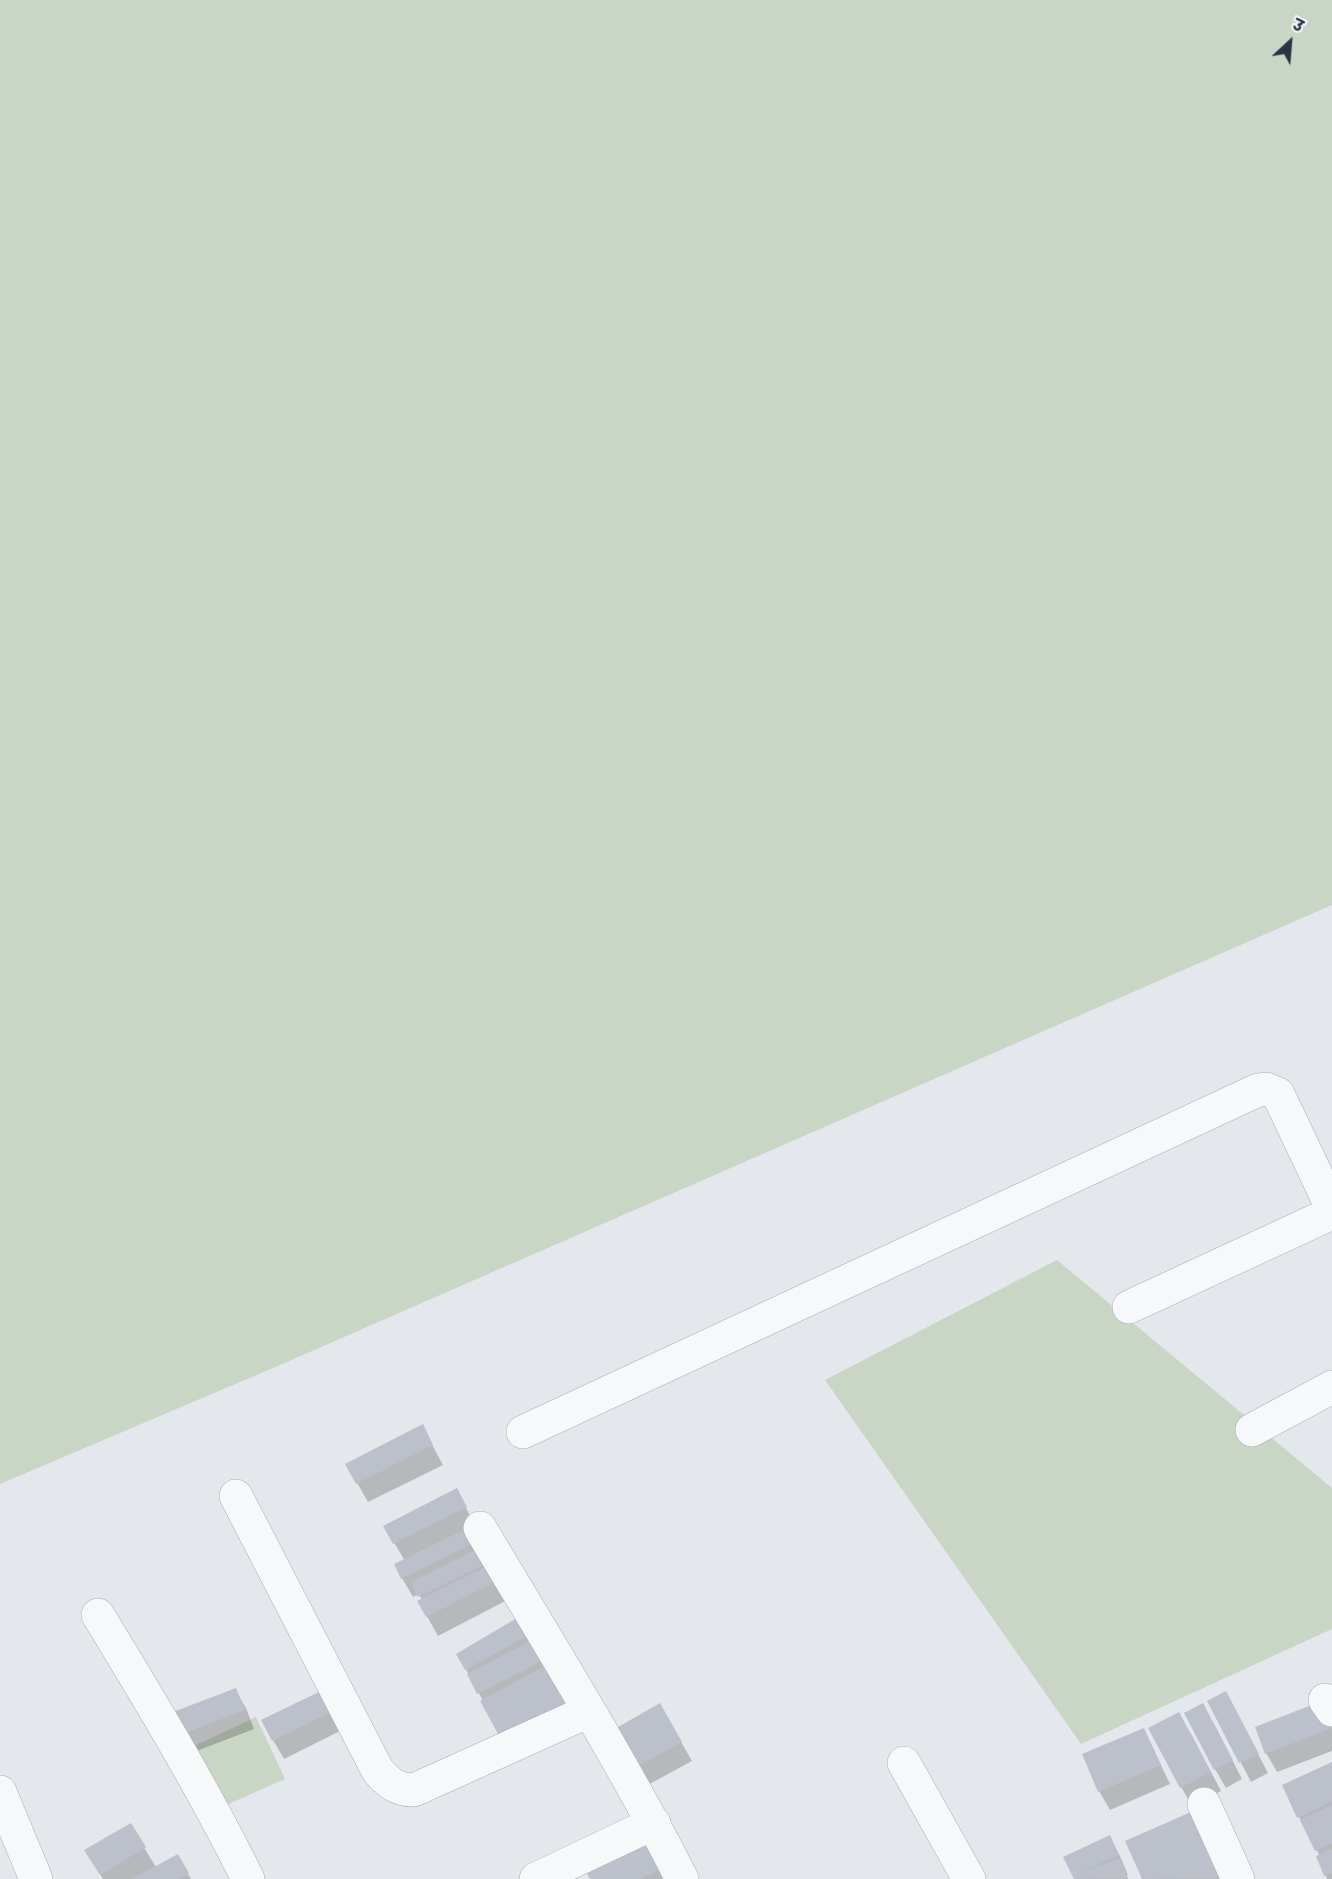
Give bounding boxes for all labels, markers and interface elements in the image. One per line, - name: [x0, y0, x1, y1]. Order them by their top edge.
- north arrow: [1260, 12, 1320, 72]
- text: उ: [1289, 13, 1307, 38]

